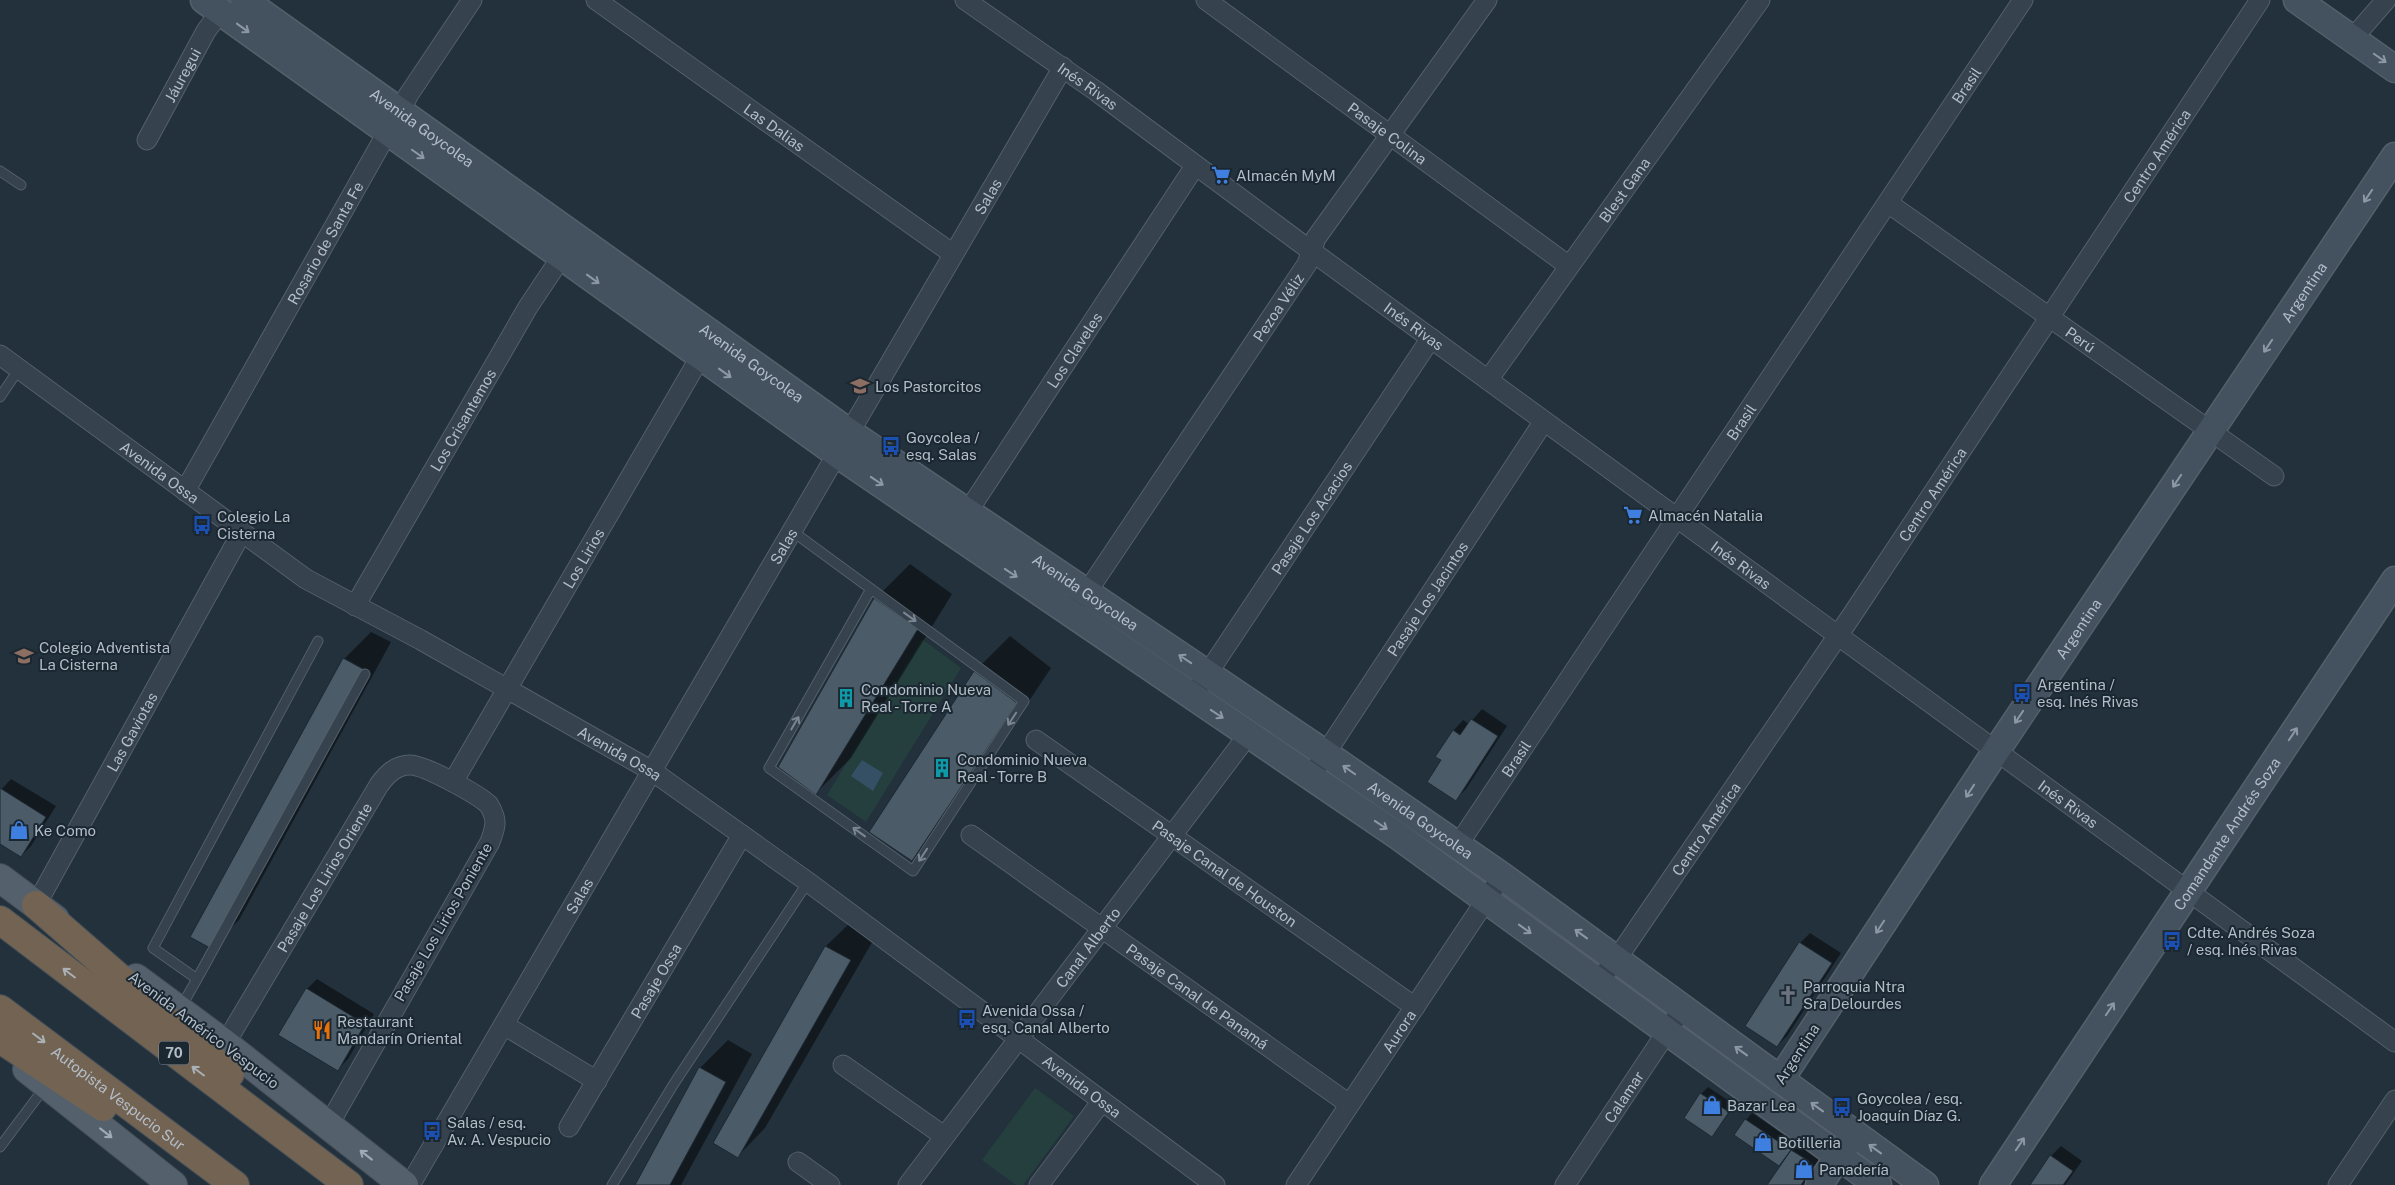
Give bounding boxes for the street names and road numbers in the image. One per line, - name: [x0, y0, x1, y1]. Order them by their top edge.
- street label: Jáuregui: [161, 45, 204, 105]
- street label: Inés Rivas: [1055, 59, 1121, 113]
- street label: Brasil: [1948, 64, 1984, 106]
- street label: Avenida Goycolea: [367, 84, 477, 170]
- street label: Pasaje Colina: [1345, 98, 1430, 168]
- street label: Las Dalias: [741, 100, 808, 154]
- street label: Centro América: [2119, 106, 2194, 206]
- street label: Blest Gana: [1595, 154, 1653, 226]
- street label: Salas: [970, 175, 1005, 217]
- street label: Rosario de Santa Fe: [284, 178, 366, 307]
- street label: Argentina: [2277, 259, 2330, 325]
- street label: Pezoa Véliz: [1249, 270, 1307, 344]
- street label: Inés Rivas: [1381, 299, 1447, 353]
- street label: Los Claveles: [1043, 309, 1105, 391]
- street label: Avenida Goycolea: [697, 320, 807, 405]
- street label: Perú: [2062, 323, 2099, 356]
- street label: Los Crisantemos: [426, 366, 499, 474]
- street label: Brasil: [1723, 401, 1759, 443]
- street label: Avenida Ossa: [117, 438, 202, 506]
- street label: Centro América: [1895, 444, 1969, 544]
- street label: Pasaje Los Acacios: [1268, 458, 1355, 577]
- street label: Los Lirios: [559, 525, 607, 591]
- street label: Salas: [766, 525, 800, 567]
- street label: Inés Rivas: [1708, 537, 1774, 592]
- street label: Pasaje Los Jacintos: [1383, 538, 1471, 659]
- street label: Avenida Goycolea: [1030, 550, 1142, 633]
- street label: Argentina: [2052, 595, 2104, 662]
- street label: Las Gaviotas: [103, 689, 160, 774]
- street label: Avenida Ossa: [575, 722, 665, 784]
- street label: Brasil: [1498, 737, 1534, 780]
- street label: Comandante Andrés Soza: [2170, 754, 2283, 913]
- street label: Inés Rivas: [2035, 776, 2101, 831]
- street label: Avenida Goycolea: [1365, 777, 1476, 862]
- street label: Centro América: [1668, 779, 1743, 879]
- street label: Pasaje Los Lirios Oriente: [273, 800, 375, 955]
- street label: Pasaje Canal de Houston: [1149, 816, 1300, 930]
- street label: Pasaje Los Lirios Poniente: [391, 840, 495, 1004]
- street label: Salas: [562, 875, 596, 917]
- street label: Canal Alberto: [1052, 904, 1123, 991]
- street label: Pasaje Ossa: [627, 940, 684, 1021]
- street label: Pasaje Canal de Panamá: [1123, 940, 1272, 1052]
- street label: Avenida Américo Vespucio: [126, 968, 282, 1092]
- street label: Aurora: [1378, 1007, 1419, 1056]
- street label: Argentina: [1771, 1021, 1823, 1087]
- street label: Autopista Vespucio Sur: [48, 1042, 189, 1153]
- road number: 70: [159, 1042, 189, 1064]
- street label: Avenida Ossa: [1039, 1051, 1125, 1121]
- street label: Calamar: [1600, 1068, 1647, 1126]

